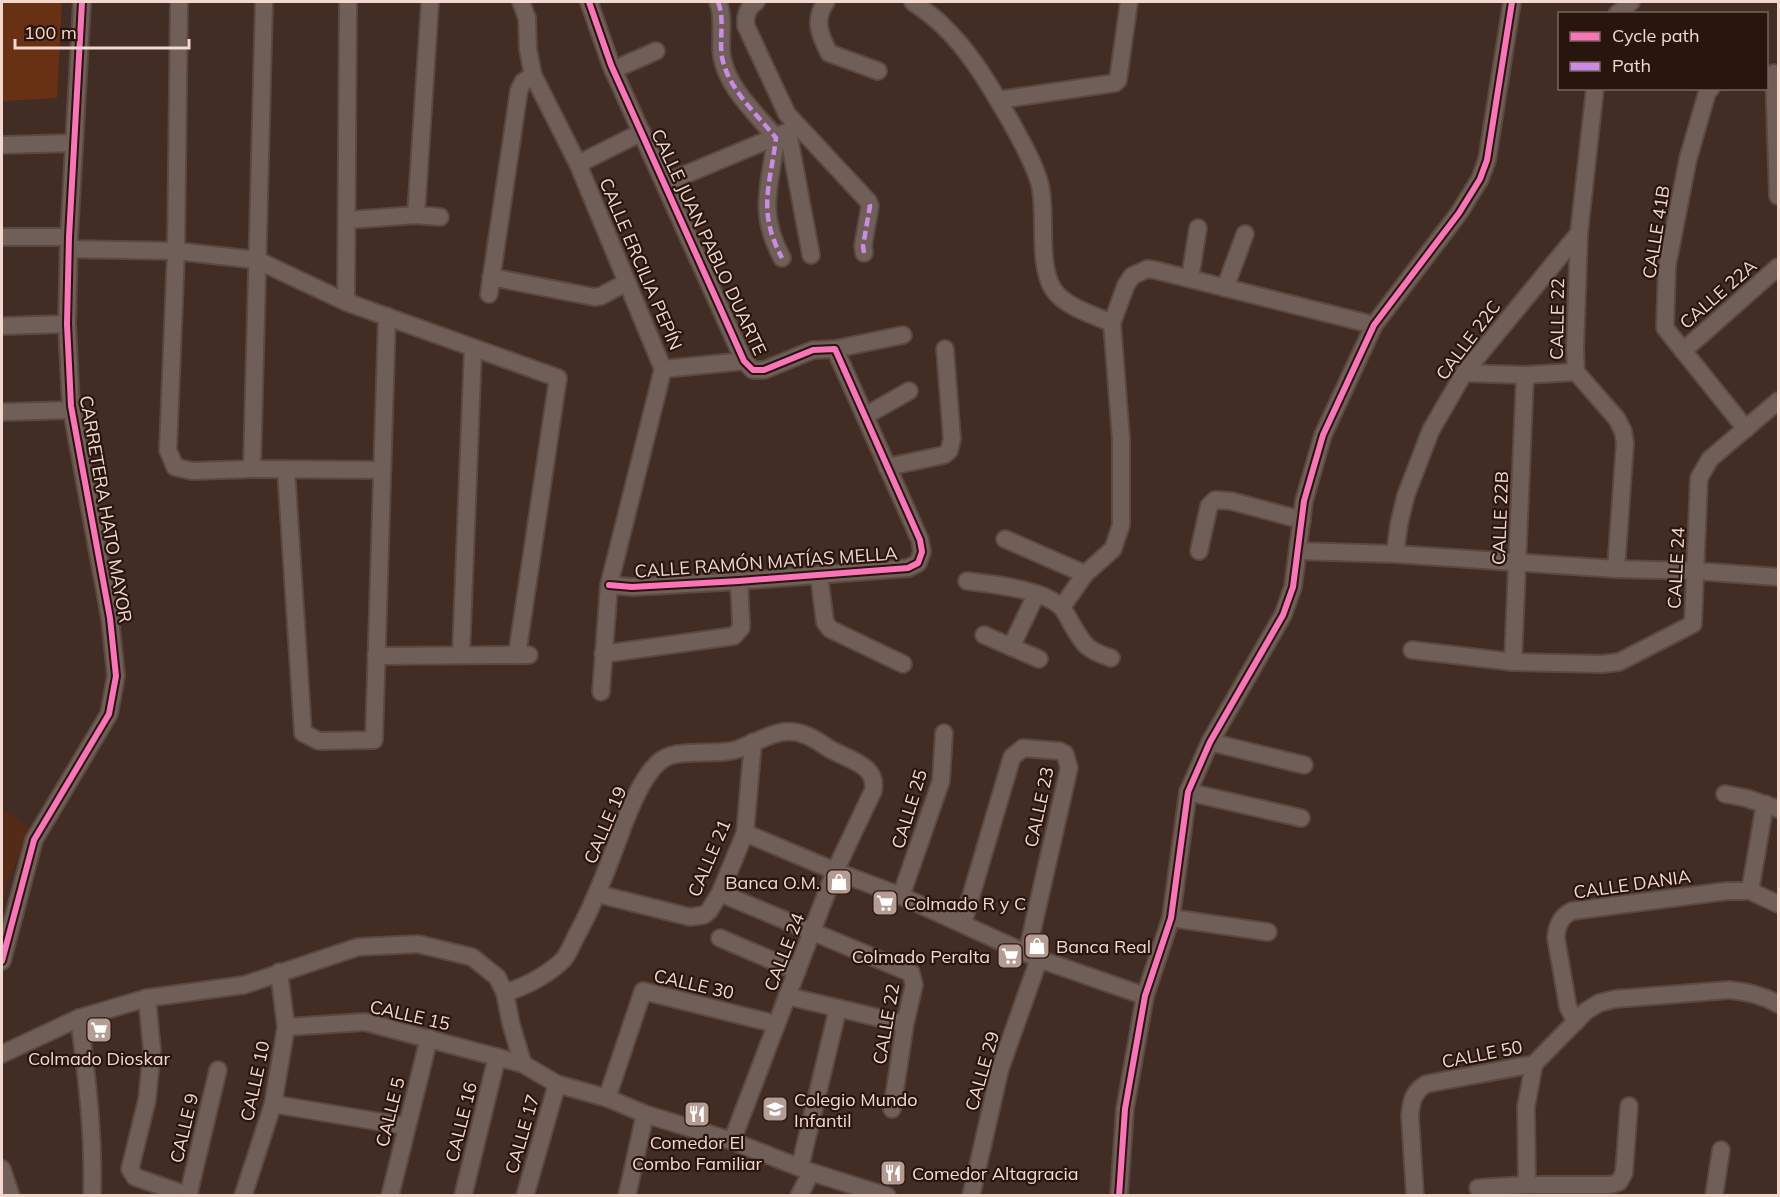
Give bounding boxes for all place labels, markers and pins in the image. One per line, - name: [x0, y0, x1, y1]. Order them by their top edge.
- shop icon: Banca O.M.: [824, 867, 854, 897]
- place label: Banca O.M.: [725, 871, 820, 894]
- supermarket icon: Colmado R y C: [870, 888, 900, 918]
- place label: Colmado R y C: [904, 892, 1026, 915]
- shop icon: Banca Real: [1022, 931, 1052, 961]
- place label: Banca Real: [1056, 935, 1151, 958]
- supermarket icon: Colmado Peralta: [995, 941, 1025, 971]
- place label: Colmado Peralta: [852, 945, 990, 968]
- supermarket icon: Colmado Dioskar: [84, 1015, 114, 1045]
- place label: Colmado Dioskar: [28, 1047, 171, 1070]
- place label: Colegio Mundo Infantil: [794, 1088, 918, 1132]
- school or university icon: Colegio Mundo Infantil: [760, 1094, 790, 1124]
- restaurant icon: Comedor El Combo Familiar: [682, 1099, 712, 1129]
- place label: Comedor El Combo Familiar: [632, 1131, 763, 1175]
- restaurant icon: Comedor Altagracia: [878, 1158, 908, 1188]
- place label: Comedor Altagracia: [912, 1162, 1079, 1185]

